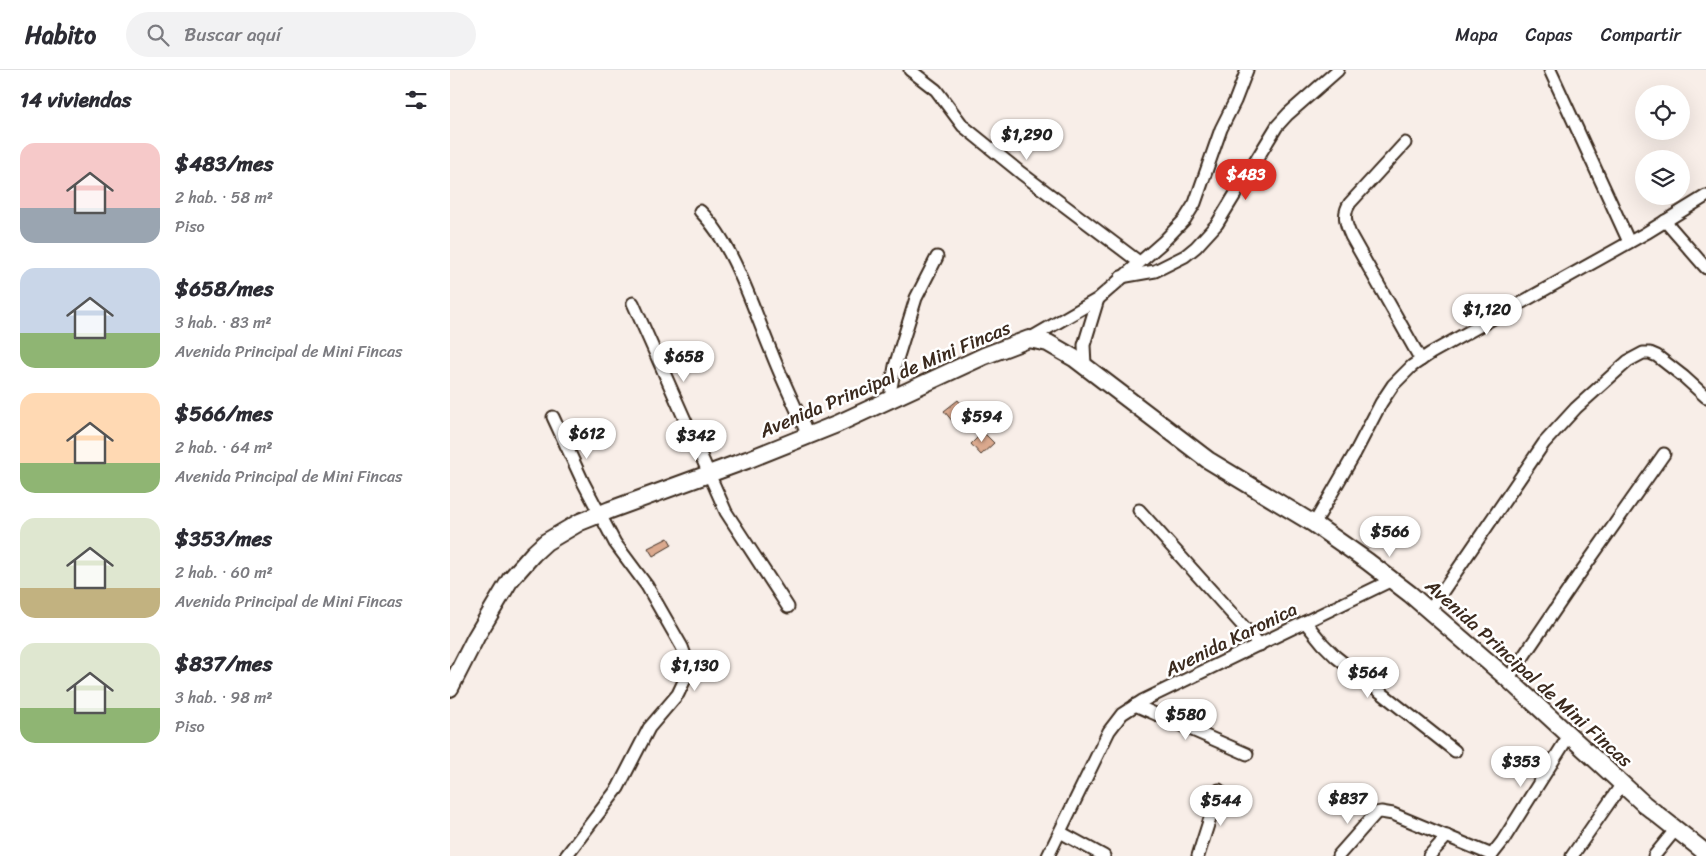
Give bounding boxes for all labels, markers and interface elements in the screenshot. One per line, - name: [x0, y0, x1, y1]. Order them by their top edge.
- search box: [126, 12, 476, 57]
- text: Habito: [25, 14, 96, 56]
- text: Buscar aquí: [184, 18, 281, 51]
- text: Mapa: [1455, 19, 1498, 51]
- text: Capas: [1526, 19, 1573, 51]
- text: Compartir: [1601, 19, 1681, 51]
- icon: search: [144, 21, 172, 49]
- text: 14 viviendas: [20, 81, 132, 119]
- map controls: [1635, 85, 1690, 205]
- button: locate: [1635, 85, 1690, 140]
- icon: filters: [402, 86, 430, 114]
- pin: $1,290: [986, 118, 1068, 161]
- text: $1,290: [1001, 120, 1053, 149]
- text: $483/mes: [175, 145, 273, 183]
- button: layers: [1635, 150, 1690, 205]
- pin: $483: [1216, 158, 1276, 201]
- text: $483: [1226, 160, 1266, 189]
- icon: home: [60, 163, 120, 223]
- text: 2 hab. · 58 m²: [175, 183, 273, 212]
- text: Piso: [175, 212, 205, 241]
- text: $658/mes: [175, 270, 274, 308]
- icon: home: [60, 288, 120, 348]
- pin: $1,120: [1446, 294, 1528, 336]
- text: $1,120: [1463, 295, 1511, 324]
- text: 3 hab. · 83 m²: [175, 308, 272, 337]
- street label: Avenida Principal de Mini Fincas: [753, 311, 1016, 447]
- text: Avenida Principal de Mini Fincas: [175, 337, 402, 366]
- pin: $658: [654, 340, 714, 383]
- text: $658: [664, 342, 704, 371]
- text: $566/mes: [175, 395, 273, 433]
- pin: $594: [952, 400, 1012, 443]
- text: $594: [962, 402, 1002, 431]
- icon: home: [60, 413, 120, 473]
- pin: $612: [557, 418, 617, 460]
- text: $612: [569, 419, 605, 448]
- pin: $342: [666, 420, 726, 462]
- text: $342: [677, 421, 715, 450]
- text: 2 hab. · 64 m²: [175, 433, 273, 462]
- text: Avenida Principal de Mini Fincas: [175, 462, 402, 491]
- pin: $566: [1360, 516, 1420, 558]
- text: $566: [1371, 517, 1409, 546]
- text: $353/mes: [175, 520, 272, 558]
- icon: home: [60, 538, 120, 598]
- text: 2 hab. · 60 m²: [175, 558, 273, 587]
- street label: Avenida Principal de Mini Fincas: [1417, 570, 1641, 776]
- text: Avenida Principal de Mini Fincas: [175, 587, 402, 616]
- street label: Avenida Karonica: [1158, 592, 1303, 686]
- text: $837/mes: [175, 645, 272, 683]
- pin: $1,130: [654, 650, 736, 692]
- text: $1,130: [671, 651, 719, 680]
- pin: $564: [1338, 656, 1398, 699]
- text: $564: [1348, 658, 1388, 687]
- icon: home: [60, 663, 120, 723]
- text: 3 hab. · 98 m²: [175, 683, 273, 712]
- pin: $580: [1156, 698, 1216, 741]
- text: $580: [1166, 700, 1206, 729]
- text: Piso: [175, 712, 205, 741]
- pin: $353: [1491, 746, 1551, 788]
- text: $353: [1502, 747, 1540, 776]
- pin: $837: [1318, 782, 1378, 825]
- pin: $544: [1191, 784, 1251, 827]
- text: $837: [1329, 784, 1367, 813]
- text: $544: [1201, 786, 1241, 815]

